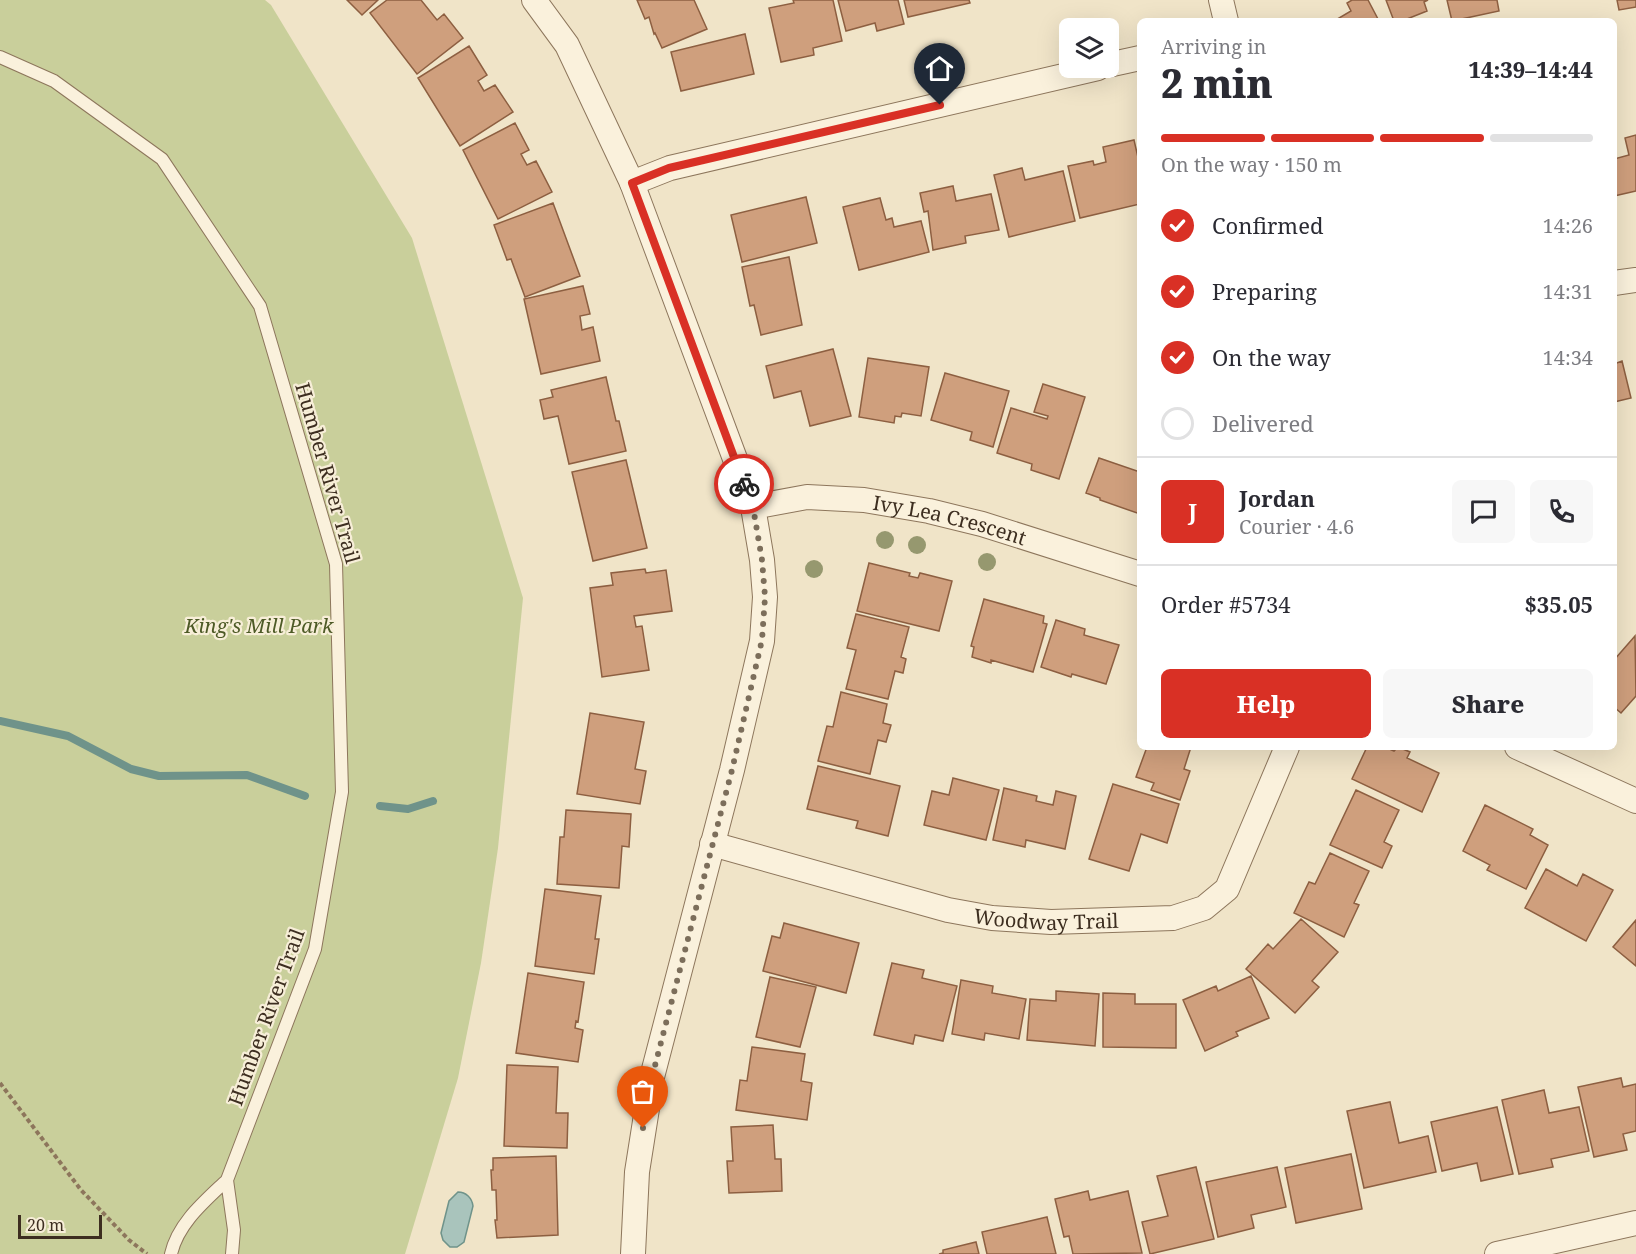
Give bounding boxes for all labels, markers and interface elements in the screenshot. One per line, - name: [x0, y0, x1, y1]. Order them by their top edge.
- map controls: [1059, 18, 1119, 78]
- button: layers: [1059, 18, 1119, 78]
- text: Arriving in: [1161, 33, 1266, 60]
- pin: [914, 43, 965, 105]
- icon: home: [923, 52, 956, 85]
- text: 14:39–14:44: [1469, 54, 1593, 84]
- text: 2 min: [1161, 56, 1273, 109]
- text: On the way · 150 m: [1161, 151, 1342, 178]
- icon: check: [1161, 209, 1194, 242]
- text: Confirmed: [1212, 210, 1323, 240]
- text: 14:26: [1543, 212, 1593, 239]
- icon: check: [1161, 275, 1194, 308]
- text: Preparing: [1212, 276, 1317, 306]
- text: 14:31: [1543, 278, 1593, 305]
- icon: check: [1161, 341, 1194, 374]
- text: On the way: [1212, 342, 1331, 372]
- text: 14:34: [1543, 344, 1593, 371]
- street label: Humber River Trail: [289, 380, 367, 566]
- text: Delivered: [1212, 408, 1314, 438]
- courier: [714, 454, 774, 514]
- icon: bike: [728, 468, 761, 501]
- button: chat: [1452, 480, 1515, 543]
- button: phone: [1530, 480, 1593, 543]
- text: Jordan: [1239, 483, 1315, 513]
- street label: Ivy Lea Crescent: [871, 488, 1030, 551]
- text: J: [1188, 496, 1197, 526]
- text: Courier · 4.6: [1239, 513, 1354, 540]
- text: Order #5734: [1161, 589, 1291, 619]
- text: $35.05: [1524, 589, 1593, 619]
- park label: King's Mill Park: [184, 612, 334, 639]
- button: Help: [1161, 669, 1371, 738]
- button: Share: [1383, 669, 1593, 738]
- street label: Woodway Trail: [972, 901, 1119, 936]
- street label: Humber River Trail: [221, 925, 311, 1109]
- pin: [617, 1066, 668, 1128]
- icon: bag: [626, 1075, 659, 1108]
- scale bar: [18, 1212, 102, 1240]
- text: 20 m: [27, 1214, 64, 1236]

